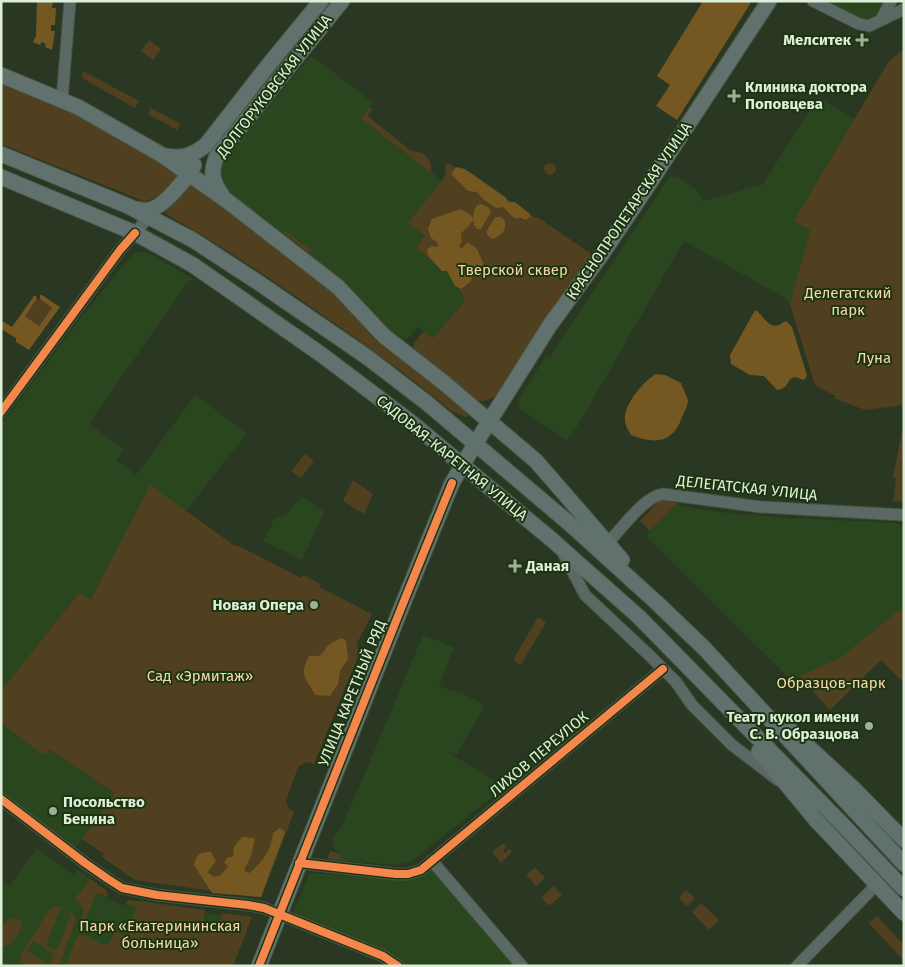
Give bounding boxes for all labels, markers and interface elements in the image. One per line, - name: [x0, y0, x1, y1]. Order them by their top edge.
- street label: ДОЛГОРУКОВСКАЯ УЛИЦА: [212, 11, 336, 162]
- place label: Мелситек: [783, 31, 852, 49]
- marker: Мелситек: [855, 33, 869, 47]
- place label: Клиника доктора Поповцева: [745, 78, 867, 113]
- marker: Клиника доктора Поповцева: [727, 89, 741, 103]
- street label: КРАСНОПРОЛЕТАРСКАЯ УЛИЦА: [563, 118, 696, 303]
- park label: Тверской сквер: [458, 261, 568, 279]
- park label: Делегатский парк: [803, 284, 892, 319]
- park label: Луна: [857, 349, 891, 367]
- street label: САДОВАЯ-КАРЕТНАЯ УЛИЦА: [373, 391, 532, 525]
- street label: ДЕЛЕГАТСКАЯ УЛИЦА: [675, 472, 819, 504]
- place label: Даная: [525, 557, 569, 575]
- marker: Даная: [508, 559, 522, 573]
- place label: Новая Опера: [212, 596, 304, 614]
- marker: Новая Опера: [308, 599, 320, 611]
- street label: УЛИЦА КАРЕТНЫЙ РЯД: [314, 617, 390, 769]
- park label: Сад «Эрмитаж»: [147, 667, 253, 685]
- park label: Образцов-парк: [777, 674, 886, 692]
- street label: ЛИХОВ ПЕРЕУЛОК: [486, 707, 592, 801]
- place label: Театр кукол имени С. В. Образцова: [726, 708, 859, 743]
- marker: Театр кукол имени С. В. Образцова: [863, 720, 875, 732]
- place label: Посольство Бенина: [63, 793, 145, 828]
- marker: Посольство Бенина: [47, 805, 59, 817]
- park label: Парк «Екатерининская больница»: [79, 917, 241, 952]

